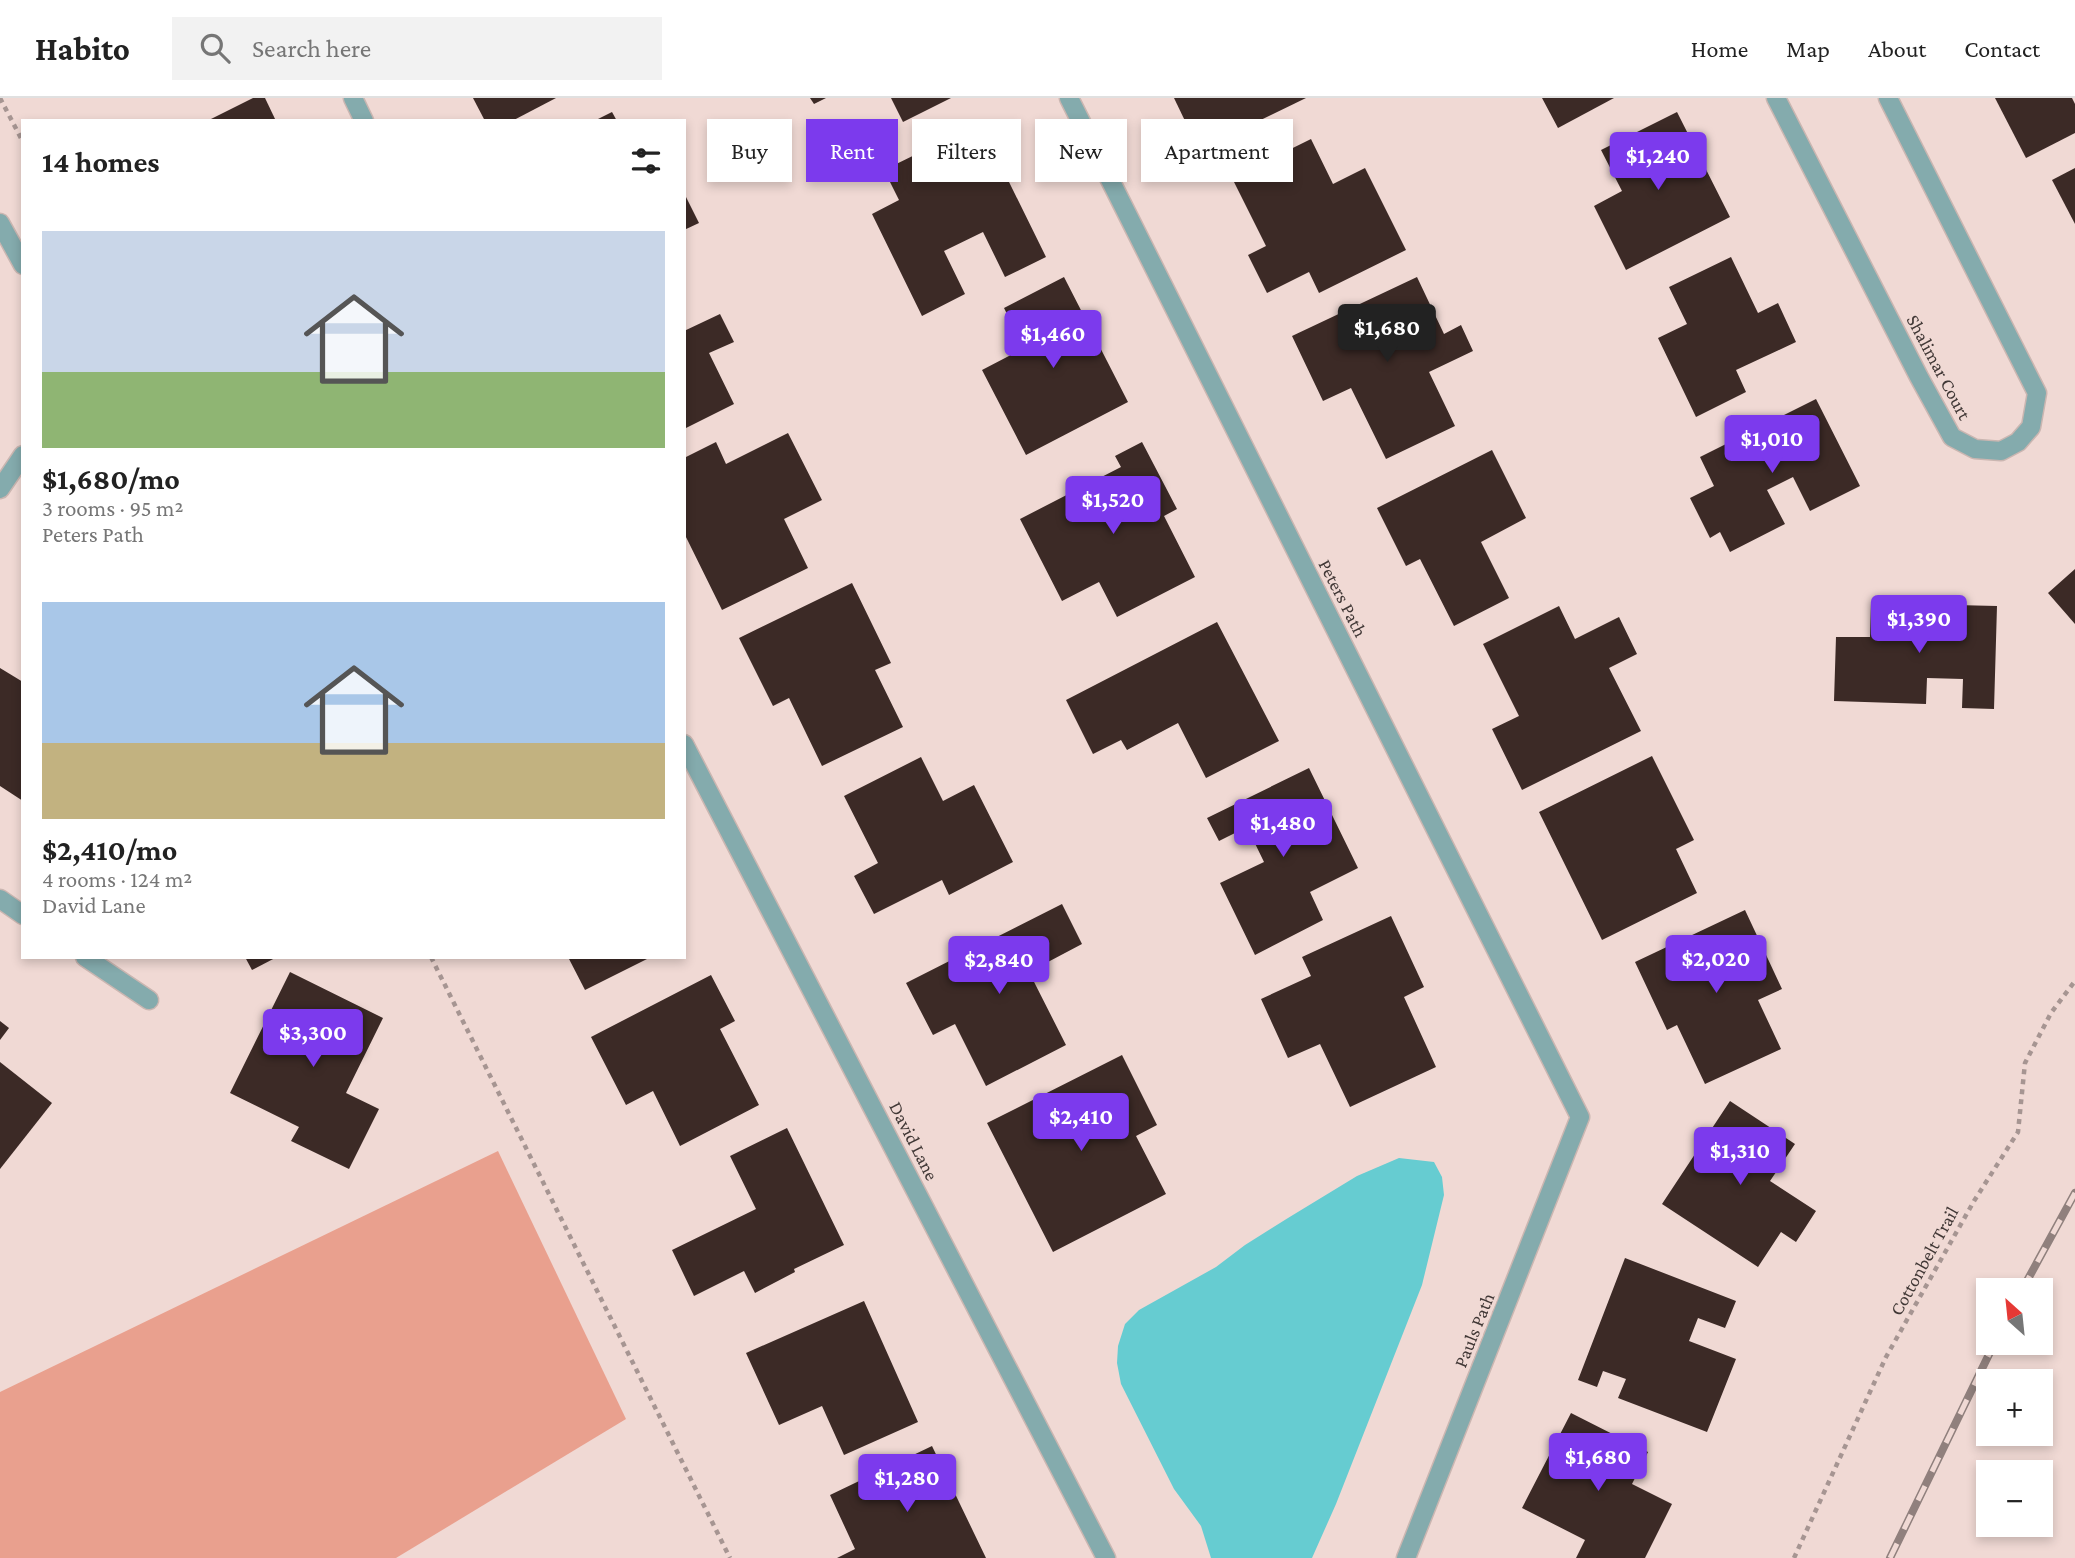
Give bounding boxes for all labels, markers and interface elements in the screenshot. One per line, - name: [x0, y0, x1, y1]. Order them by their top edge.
- search box: [172, 17, 662, 80]
- icon: search: [196, 29, 234, 67]
- text: Habito: [35, 30, 130, 67]
- text: Search here: [252, 34, 371, 63]
- text: Home: [1691, 35, 1748, 62]
- text: Map: [1786, 35, 1830, 62]
- text: About: [1868, 35, 1926, 62]
- text: Contact: [1964, 35, 2040, 62]
- chip: Buy: [707, 119, 792, 182]
- chip: Rent: [806, 119, 898, 182]
- chip: Filters: [912, 119, 1021, 182]
- chip: New: [1035, 119, 1127, 182]
- chip: Apartment: [1141, 119, 1293, 182]
- pin: $1,240: [1601, 132, 1715, 192]
- icon: filters: [627, 142, 665, 180]
- text: $1,240: [1626, 142, 1690, 168]
- text: 14 homes: [42, 145, 160, 178]
- icon: home: [291, 276, 417, 402]
- pin: $1,680: [1330, 304, 1444, 364]
- pin: $1,460: [996, 310, 1110, 370]
- street label: Shalimar Court: [1903, 311, 1976, 424]
- text: $1,680: [1354, 314, 1420, 340]
- text: $1,460: [1020, 320, 1086, 346]
- pin: $1,010: [1715, 416, 1829, 475]
- text: $1,010: [1741, 425, 1803, 451]
- text: $1,680/mo: [42, 462, 180, 495]
- pin: $1,520: [1056, 476, 1170, 536]
- text: $1,520: [1081, 486, 1145, 512]
- text: 3 rooms · 95 m²: [42, 495, 183, 521]
- text: Peters Path: [42, 521, 144, 547]
- street label: Peters Path: [1315, 556, 1371, 640]
- pin: $1,390: [1862, 596, 1976, 655]
- text: $1,390: [1887, 605, 1951, 631]
- icon: home: [291, 647, 417, 773]
- pin: $1,480: [1226, 800, 1340, 859]
- text: $1,480: [1250, 809, 1316, 835]
- text: $2,410/mo: [42, 833, 177, 866]
- text: 4 rooms · 124 m²: [42, 866, 192, 892]
- text: David Lane: [42, 892, 146, 918]
- pin: $2,840: [942, 936, 1056, 996]
- pin: $2,020: [1659, 936, 1773, 995]
- text: $2,020: [1682, 945, 1750, 971]
- text: $2,840: [964, 946, 1034, 972]
- pin: $3,300: [256, 1010, 370, 1069]
- text: $3,300: [279, 1019, 347, 1045]
- pin: $2,410: [1024, 1094, 1138, 1153]
- street label: David Lane: [885, 1098, 943, 1184]
- text: $2,410: [1049, 1103, 1113, 1129]
- pin: $1,310: [1683, 1128, 1797, 1187]
- text: $1,310: [1710, 1137, 1770, 1163]
- street label: Cottonbelt Trail: [1885, 1203, 1963, 1319]
- north arrow: [1976, 1278, 2053, 1354]
- map controls: [1976, 1278, 2053, 1537]
- street label: Pauls Path: [1450, 1290, 1498, 1370]
- button: +: [1976, 1369, 2053, 1446]
- pin: $1,680: [1541, 1434, 1655, 1493]
- text: $1,680: [1565, 1443, 1631, 1469]
- pin: $1,280: [850, 1454, 964, 1514]
- button: −: [1976, 1460, 2053, 1537]
- text: $1,280: [874, 1464, 940, 1490]

